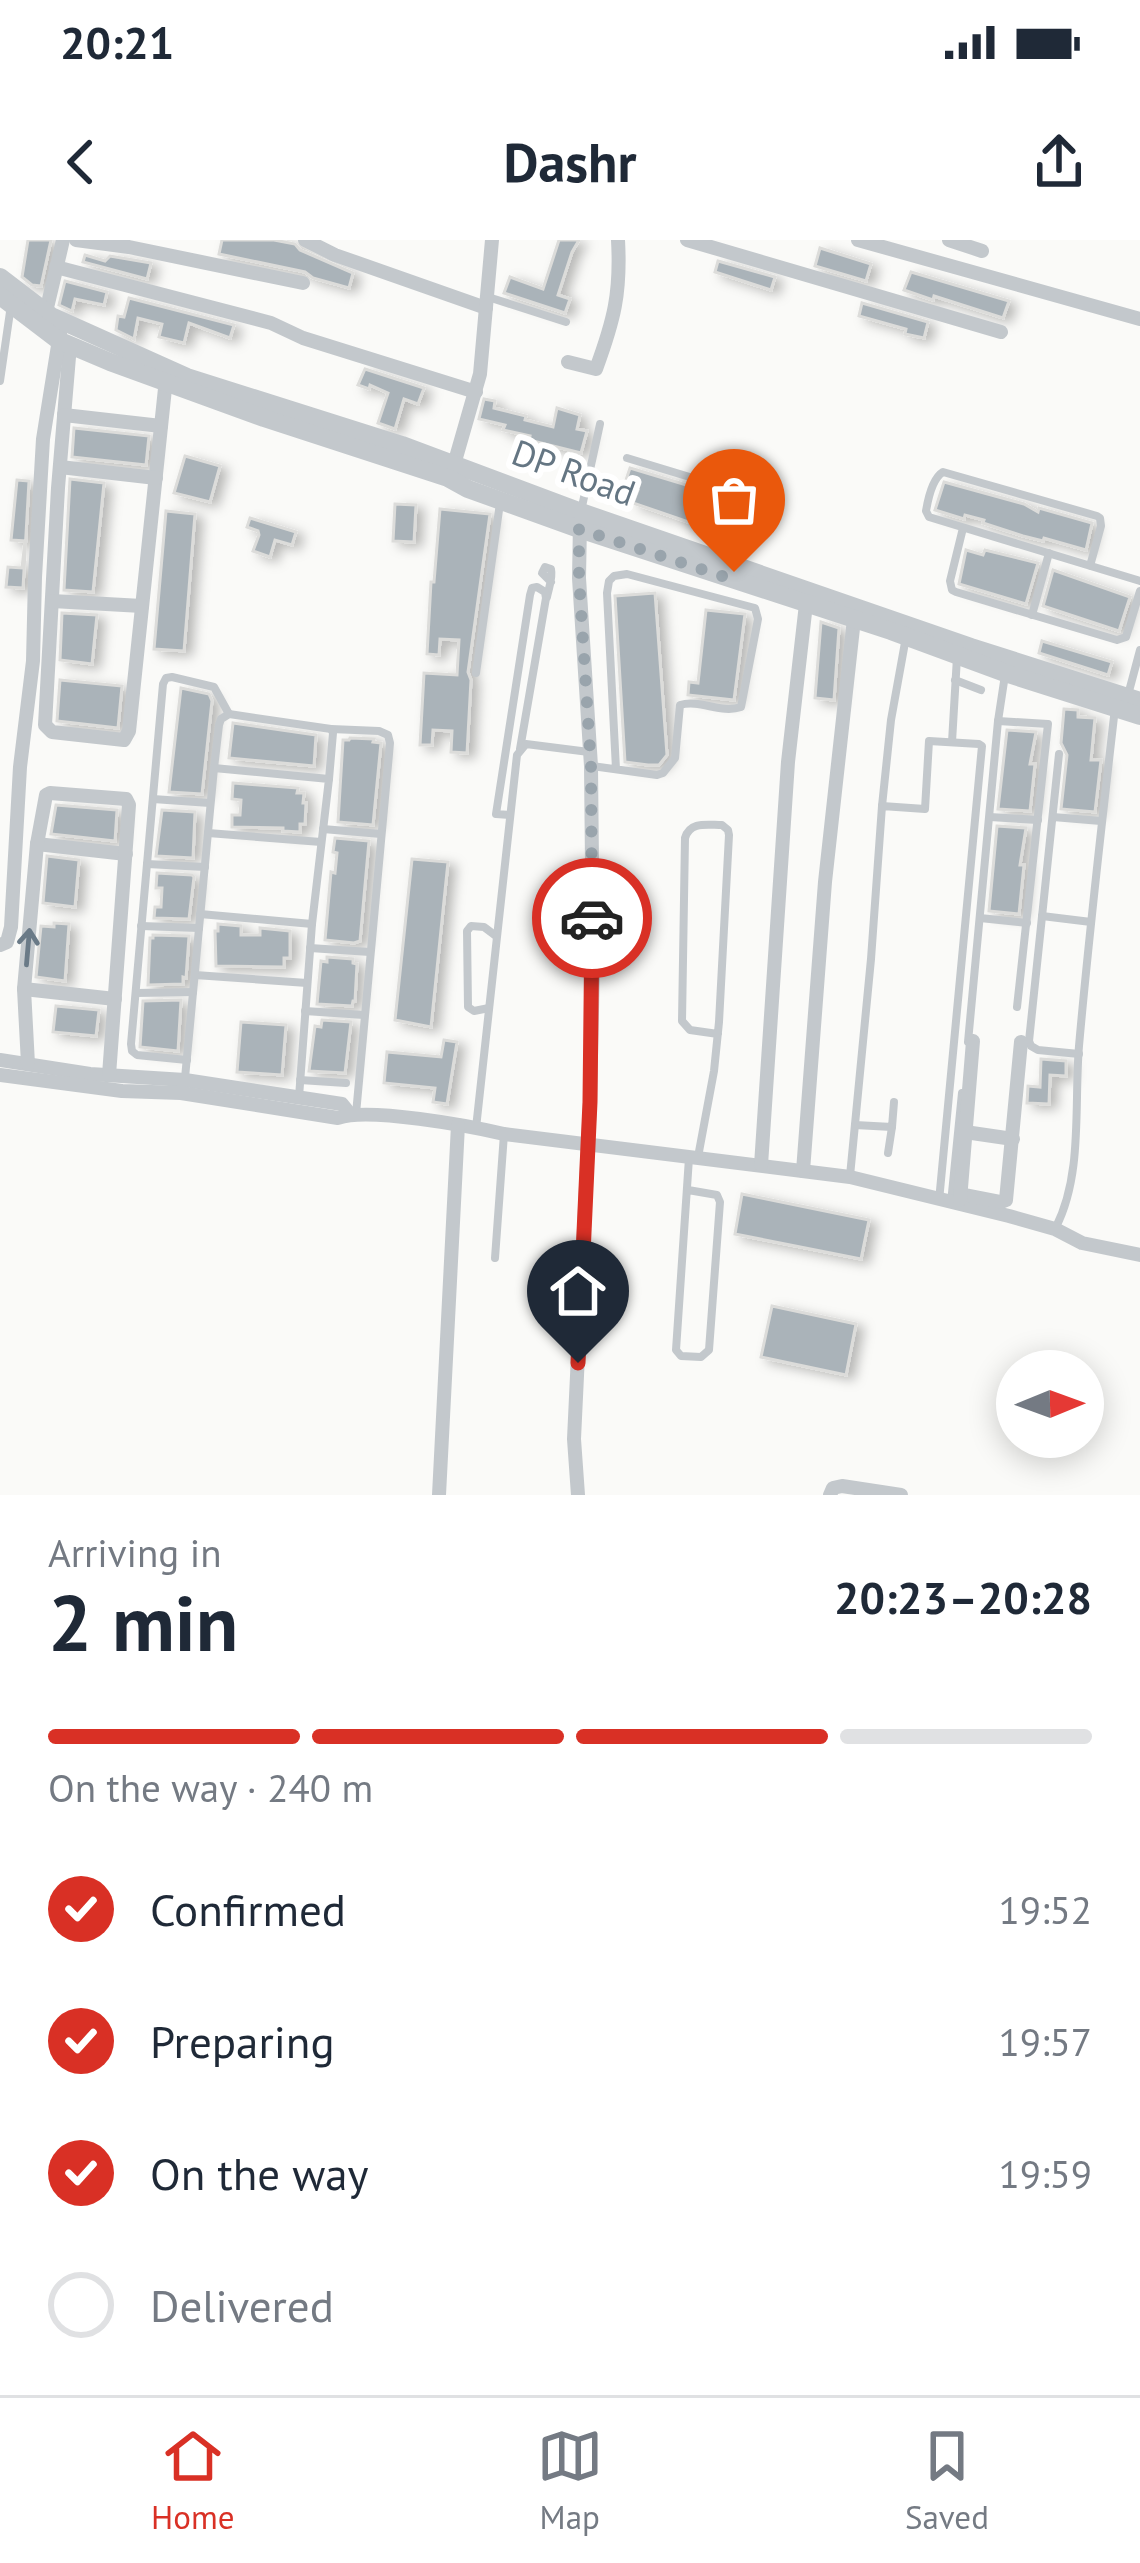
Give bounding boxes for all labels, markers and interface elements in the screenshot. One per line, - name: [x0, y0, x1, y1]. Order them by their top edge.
- text: 20:21: [60, 13, 174, 71]
- text: Dashr: [504, 127, 636, 197]
- icon: back: [48, 129, 114, 195]
- icon: share: [1026, 129, 1092, 195]
- street label: DP Road: [506, 428, 642, 516]
- pin: [683, 449, 785, 572]
- icon: bag: [701, 467, 767, 533]
- courier: [532, 858, 652, 978]
- icon: car: [559, 885, 625, 951]
- one-way arrow: [17, 929, 40, 968]
- pin: [527, 1240, 629, 1363]
- icon: home: [545, 1258, 611, 1324]
- north arrow: [996, 1350, 1104, 1458]
- map controls: [996, 1350, 1104, 1458]
- text: Arriving in: [48, 1527, 222, 1578]
- text: 20:23–20:28: [834, 1568, 1092, 1626]
- text: 2 min: [48, 1572, 238, 1673]
- text: On the way · 240 m: [48, 1762, 373, 1813]
- icon: check: [48, 1876, 114, 1942]
- text: Confirmed: [150, 1880, 346, 1938]
- text: 19:52: [998, 1884, 1092, 1935]
- icon: check: [48, 2008, 114, 2074]
- text: Preparing: [150, 2012, 335, 2070]
- text: 19:57: [998, 2016, 1092, 2067]
- icon: check: [48, 2140, 114, 2206]
- text: On the way: [150, 2144, 369, 2202]
- text: 19:59: [998, 2148, 1092, 2199]
- text: Delivered: [150, 2276, 334, 2334]
- tab: Home: [151, 2423, 235, 2538]
- tab: Map: [537, 2423, 603, 2538]
- tab: Saved: [905, 2423, 989, 2538]

